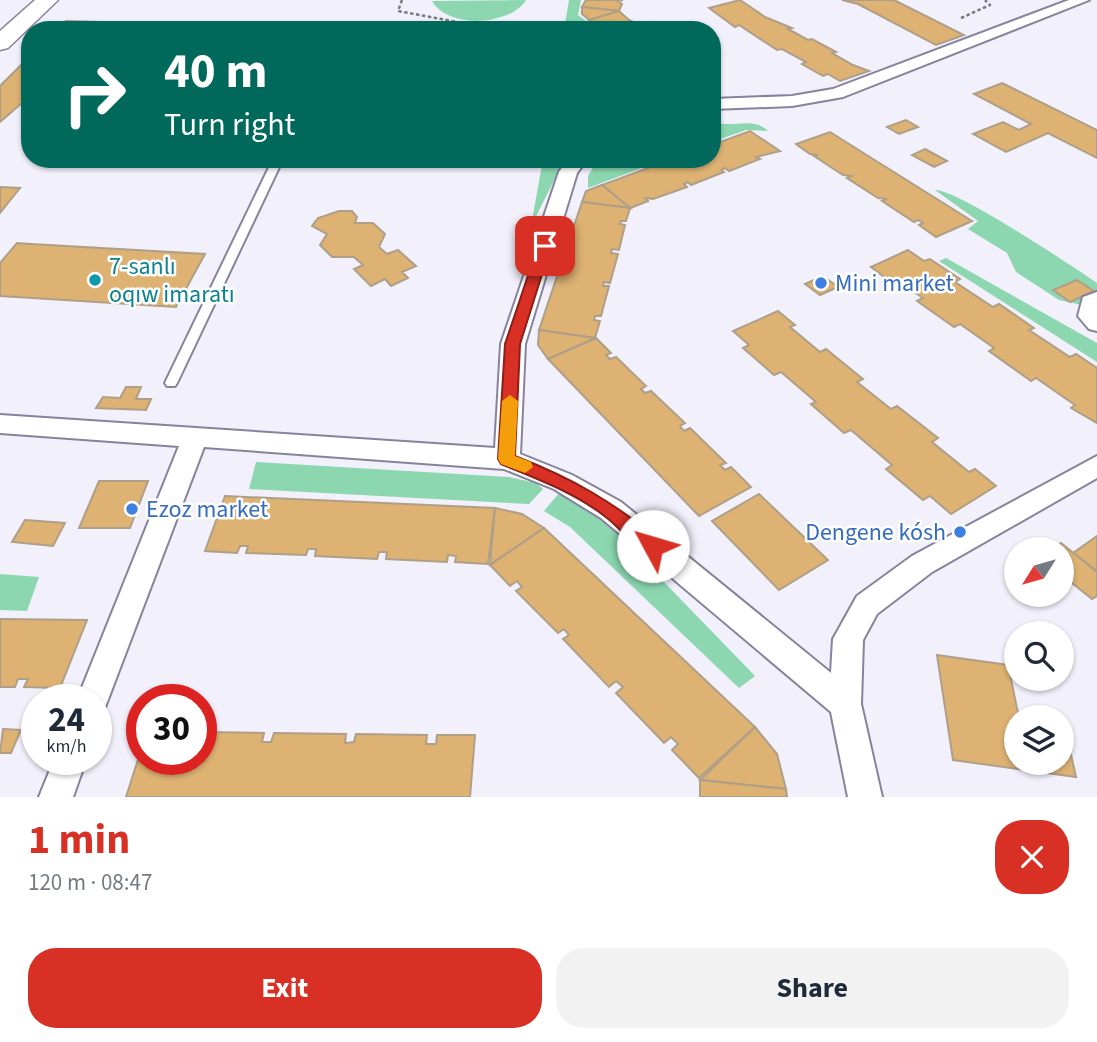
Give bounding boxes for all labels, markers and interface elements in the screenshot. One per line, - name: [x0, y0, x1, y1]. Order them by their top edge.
- text: 40 m: [164, 37, 268, 107]
- icon: right: [49, 49, 140, 140]
- text: Turn right: [164, 102, 295, 148]
- pin: [515, 216, 575, 276]
- icon: arrive: [526, 227, 564, 265]
- place label: 7-sanlı oqıw imaratı: [109, 249, 235, 312]
- place label: Mini market: [835, 266, 954, 301]
- marker: 7-sanlı oqıw imaratı: [87, 272, 103, 288]
- marker: Mini market: [813, 275, 829, 291]
- place label: Ezoz market: [146, 492, 268, 527]
- marker: Ezoz market: [124, 501, 140, 517]
- position arrow: [616, 509, 690, 583]
- place label: Dengene kósh: [805, 515, 946, 550]
- marker: Dengene kósh: [952, 524, 968, 540]
- north arrow: [1004, 537, 1074, 607]
- map controls: [1004, 537, 1074, 775]
- button: search: [1004, 621, 1074, 691]
- speed limit sign: 30: [126, 684, 217, 775]
- text: 24: [48, 695, 85, 745]
- button: layers: [1004, 705, 1074, 775]
- text: km/h: [47, 734, 86, 759]
- text: 1 min: [28, 810, 130, 870]
- button: close: [995, 820, 1069, 894]
- text: 120 m · 08:47: [28, 866, 152, 899]
- button: Exit: [28, 948, 542, 1028]
- button: Share: [556, 948, 1069, 1028]

